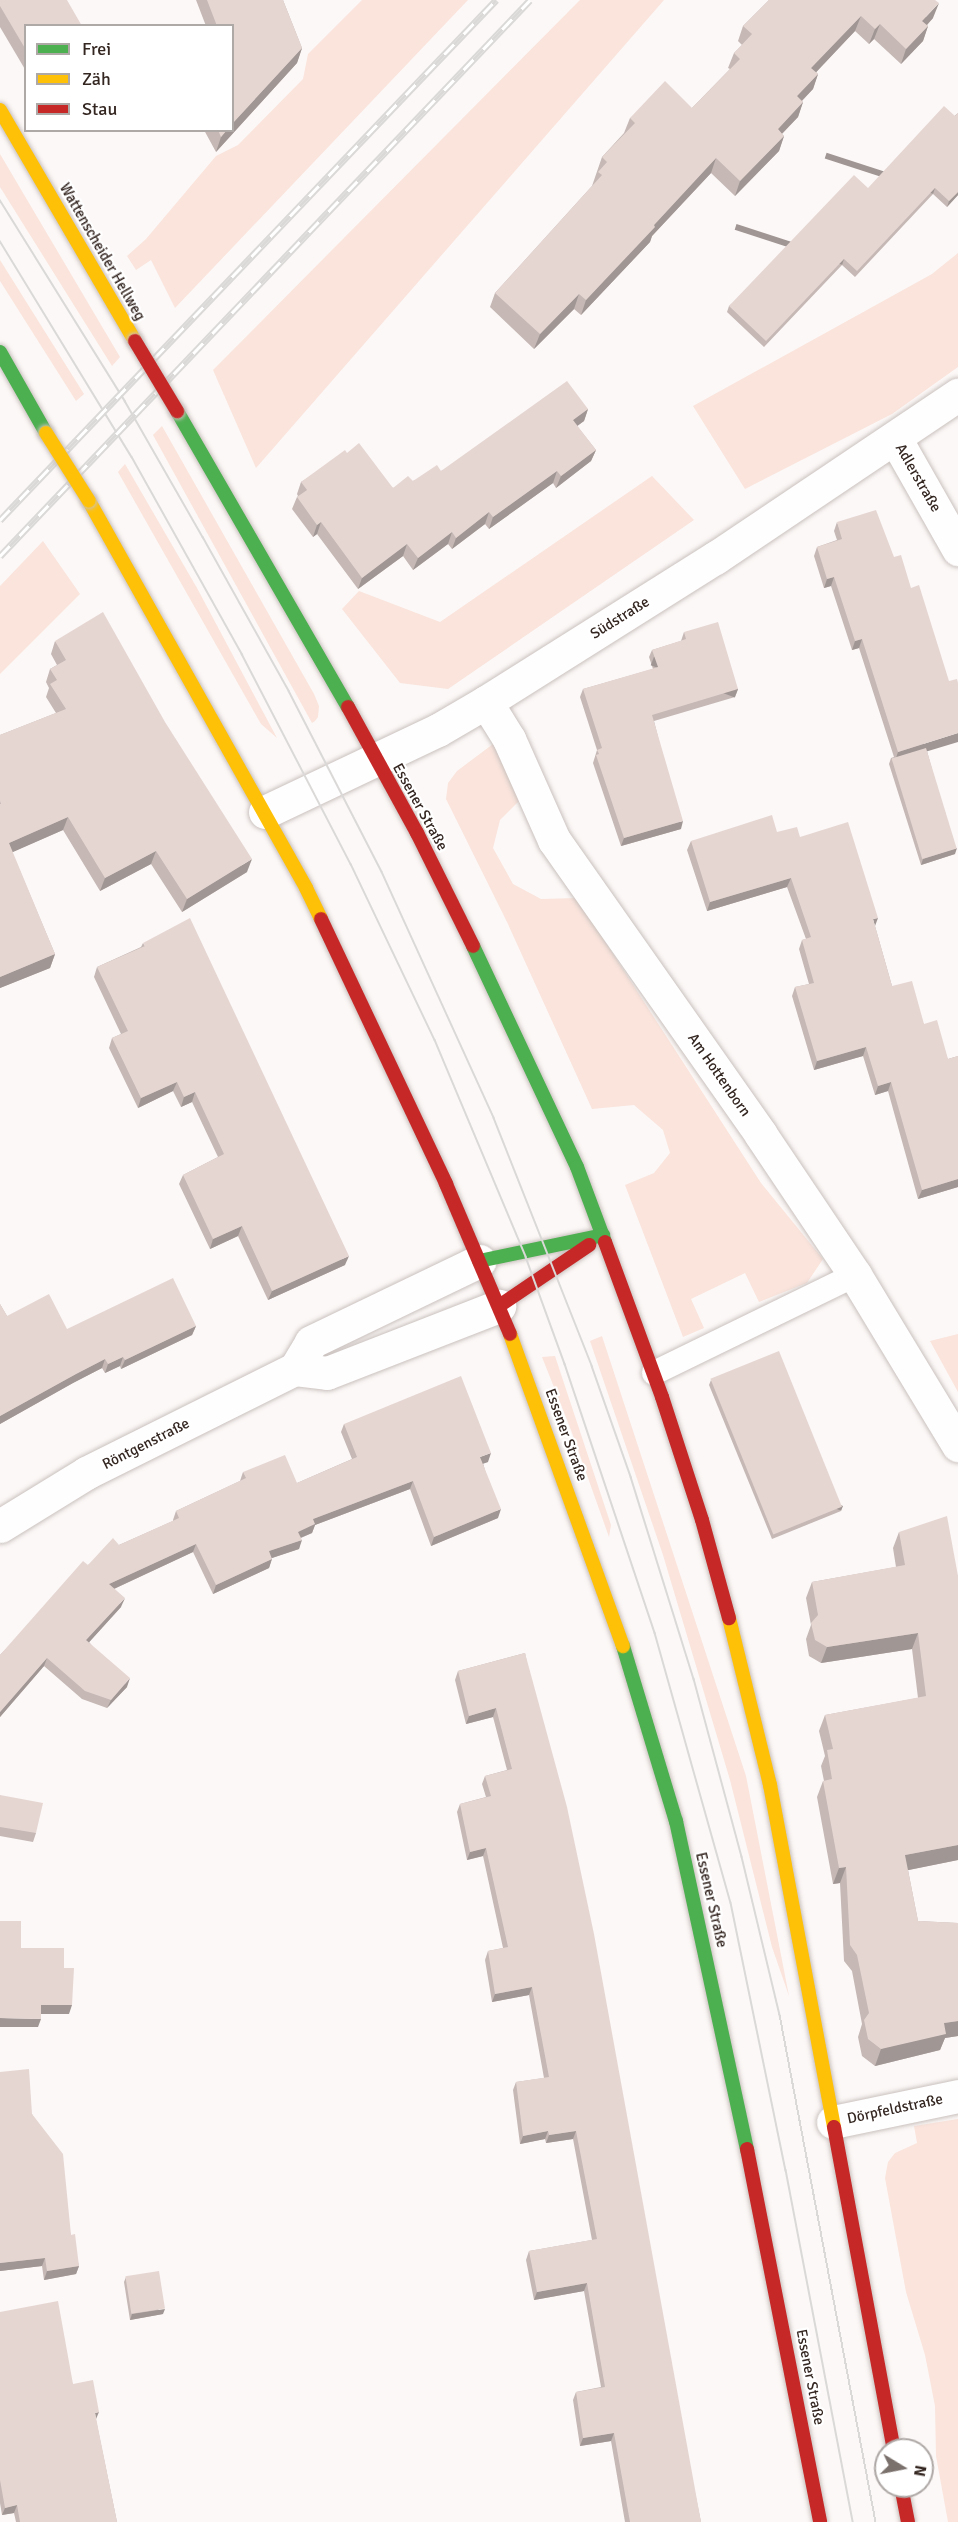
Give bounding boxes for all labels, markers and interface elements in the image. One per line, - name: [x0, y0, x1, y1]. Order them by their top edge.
- legend: [24, 24, 234, 132]
- text: Frei: [82, 38, 111, 60]
- text: Zäh: [82, 68, 111, 90]
- text: Stau: [82, 98, 117, 120]
- street label: Wattenscheider Hellweg: [55, 180, 149, 324]
- street label: Adlerstraße: [891, 441, 945, 515]
- street label: Südstraße: [587, 593, 653, 643]
- street label: Essener Straße: [389, 760, 451, 854]
- street label: Am Hottenborn: [684, 1030, 754, 1120]
- street label: Essener Straße: [541, 1386, 591, 1484]
- street label: Röntgenstraße: [99, 1414, 193, 1474]
- street label: Essener Straße: [691, 1851, 731, 1949]
- street label: Dörpfeldstraße: [846, 2090, 944, 2128]
- street label: Essener Straße: [792, 2328, 828, 2426]
- north arrow: [874, 2438, 934, 2498]
- text: N: [909, 2464, 931, 2478]

